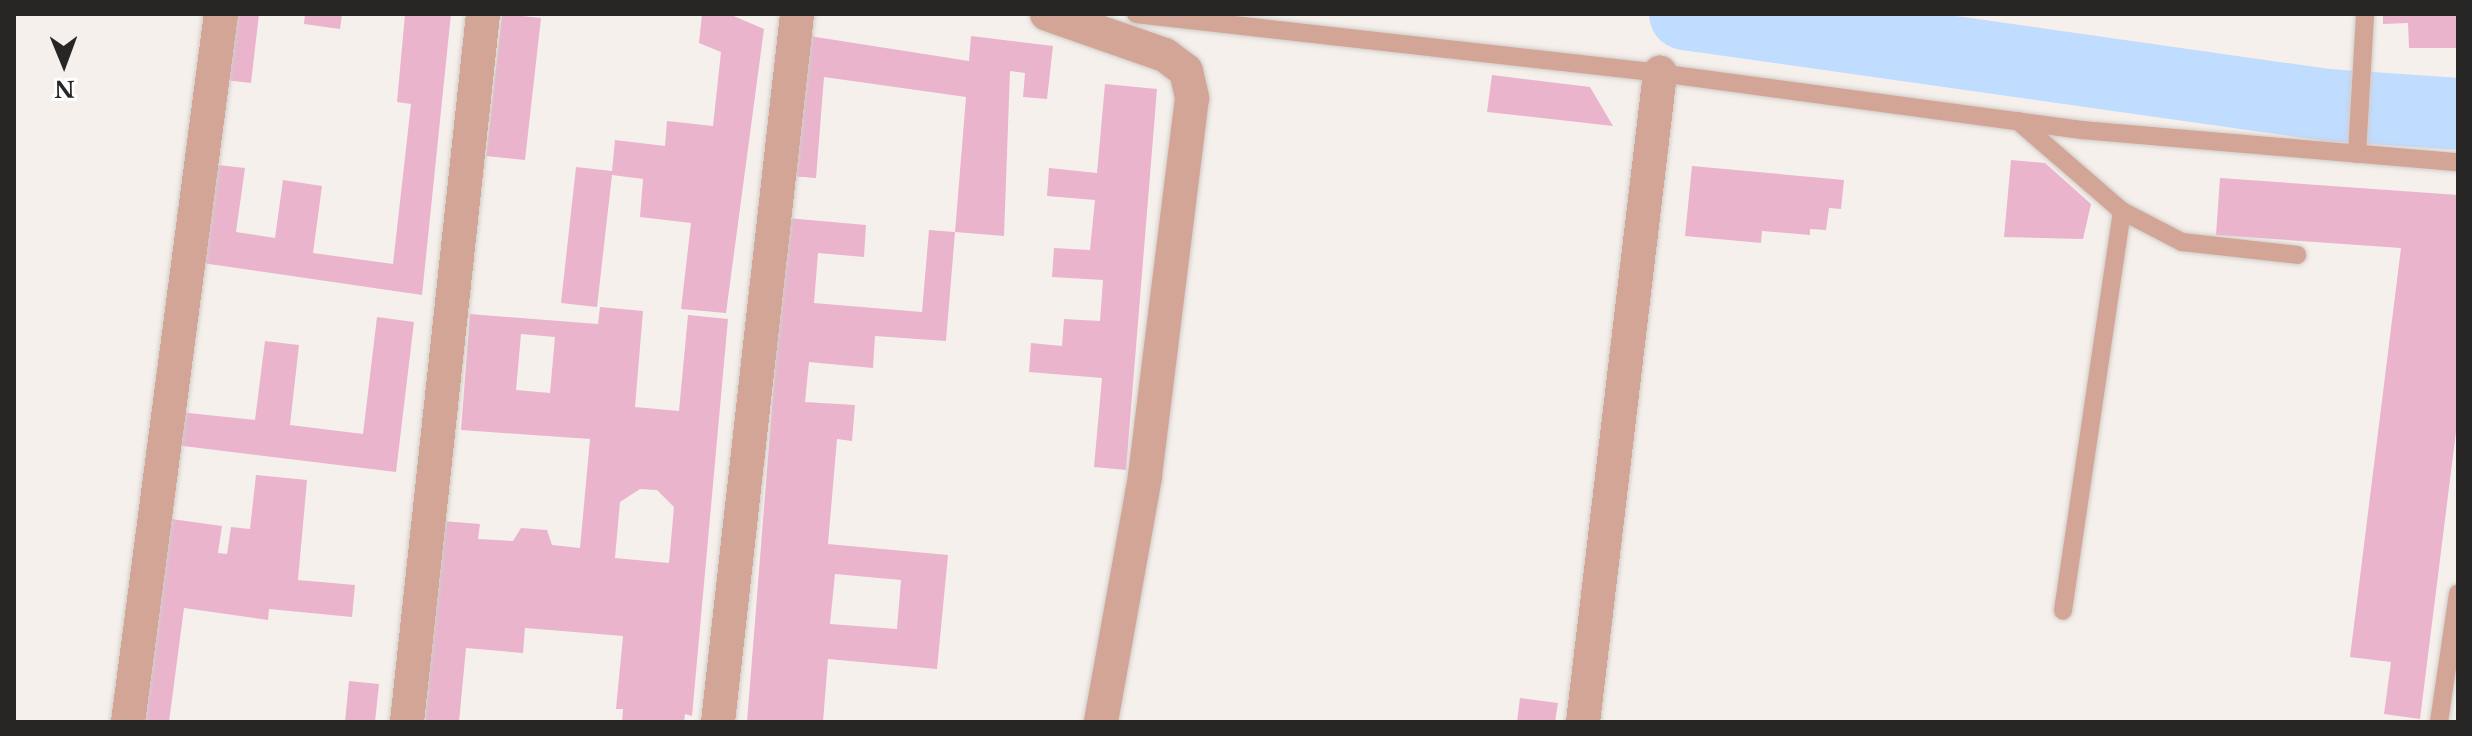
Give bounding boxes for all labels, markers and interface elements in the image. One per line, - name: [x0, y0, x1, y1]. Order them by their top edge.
- north arrow: [24, 24, 104, 104]
- text: N: [54, 75, 75, 102]

